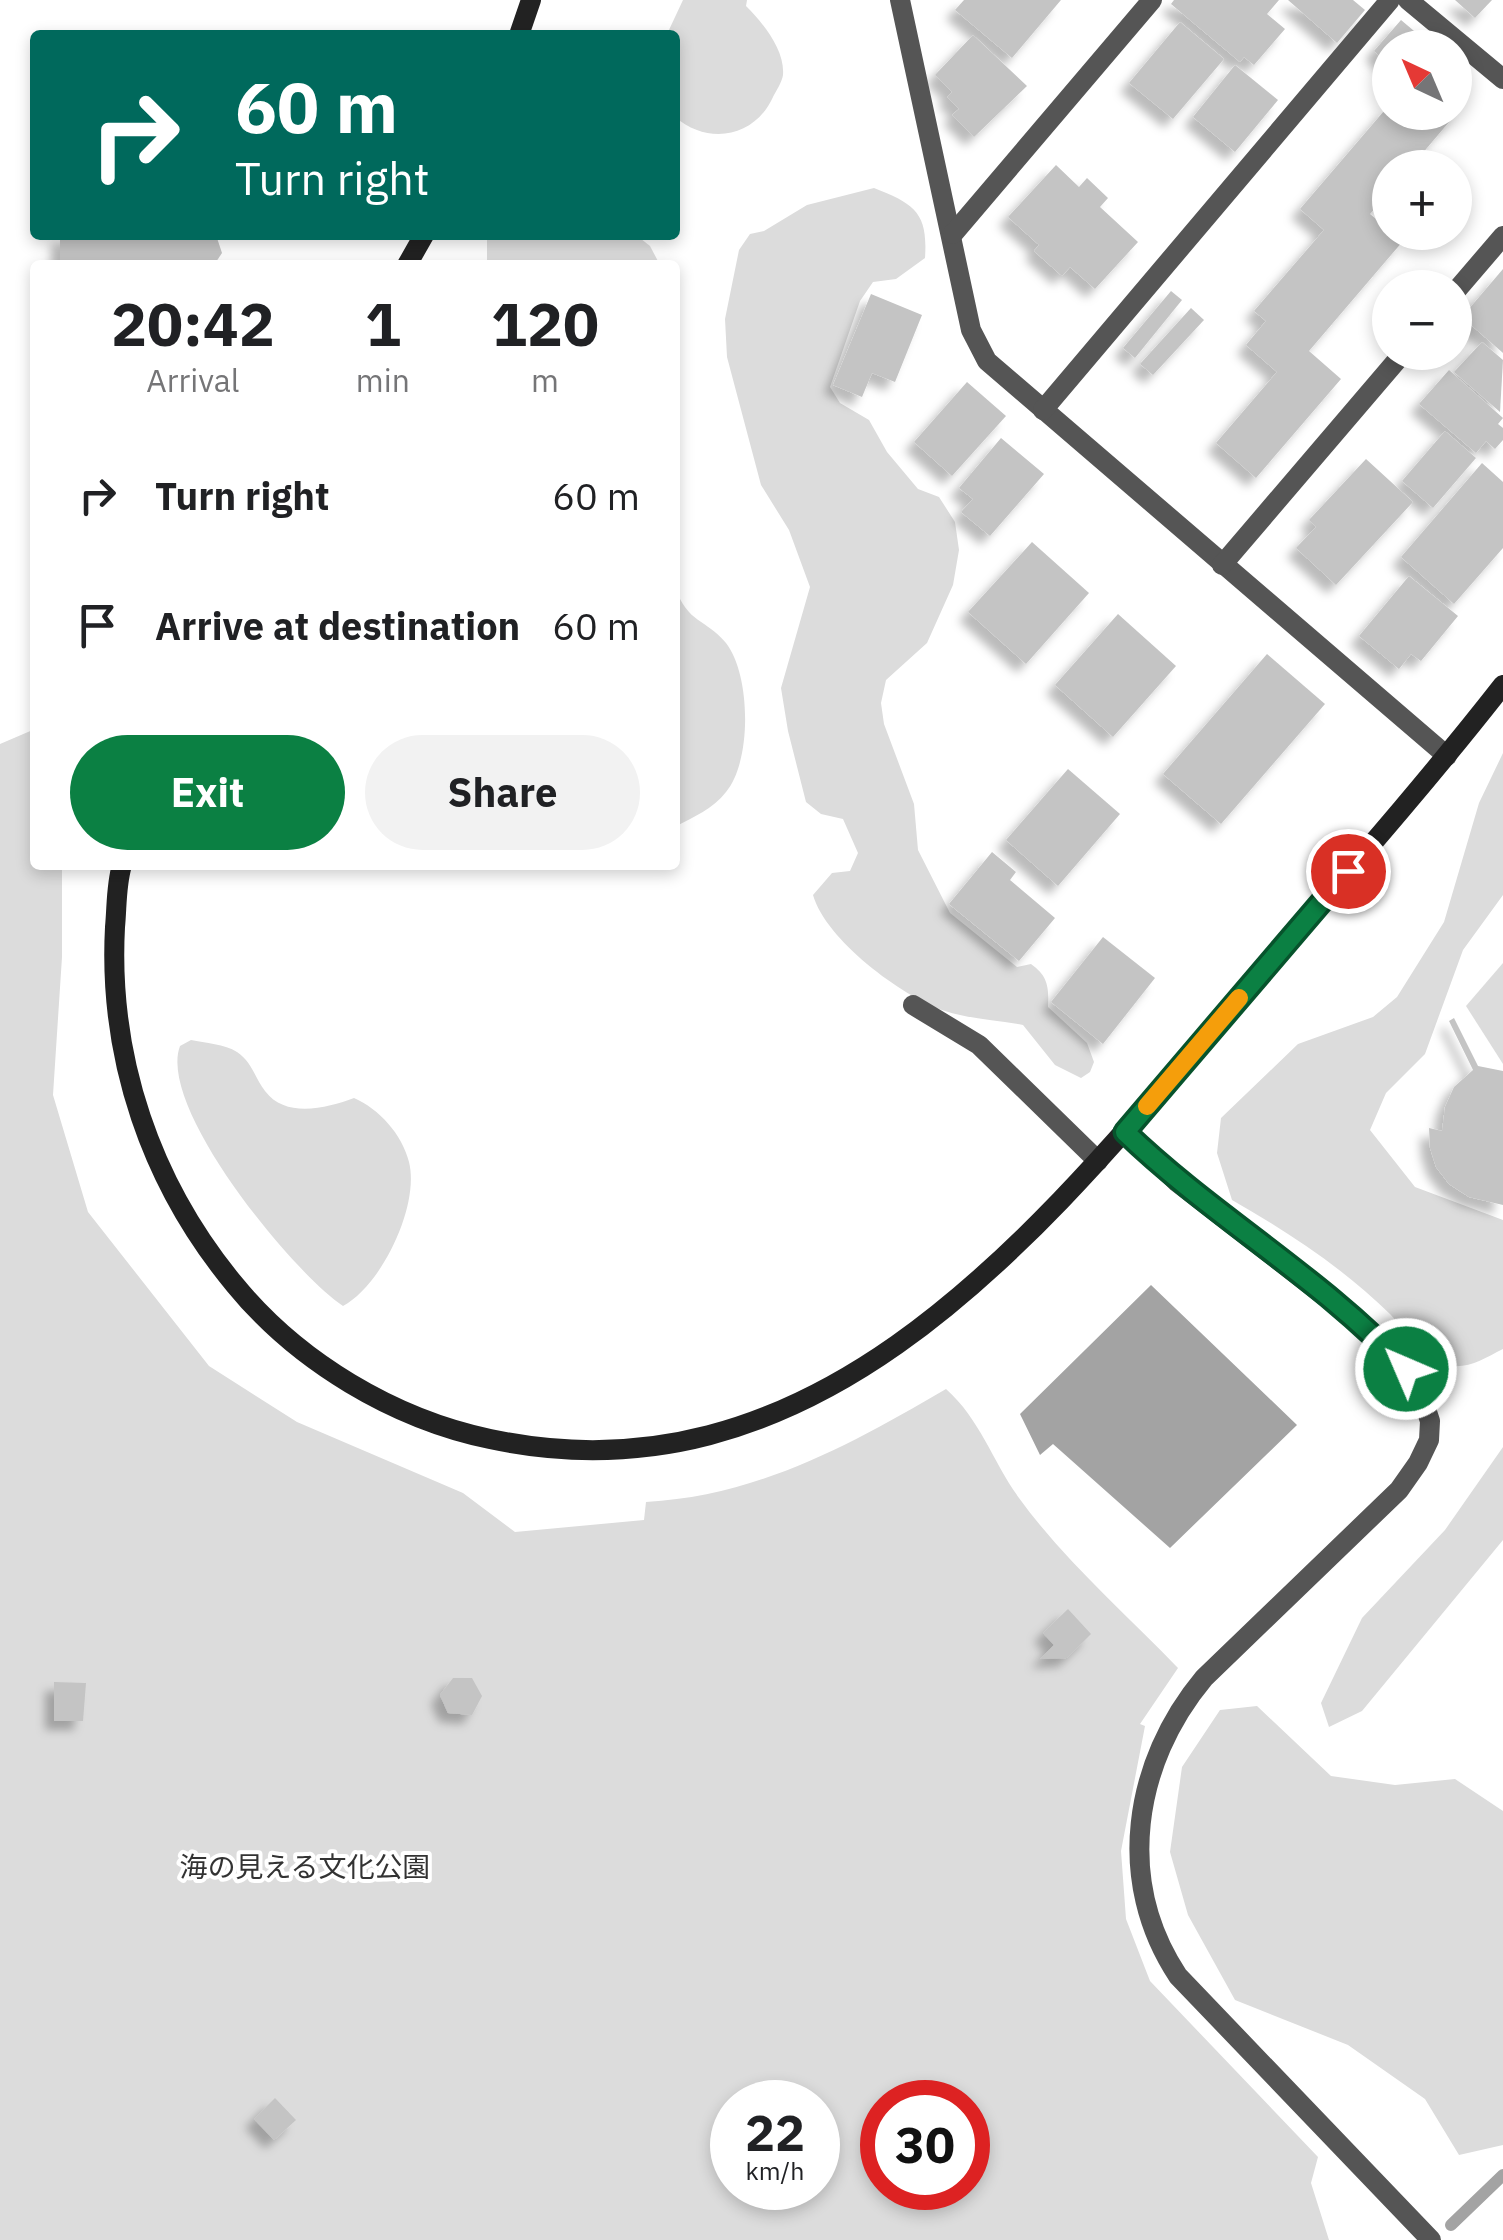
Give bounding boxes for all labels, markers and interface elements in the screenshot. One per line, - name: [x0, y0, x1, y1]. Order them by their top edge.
- north arrow: [1372, 30, 1472, 130]
- map controls: [1372, 30, 1472, 370]
- text: 60 m: [235, 61, 398, 152]
- icon: right: [70, 70, 200, 200]
- text: Turn right: [235, 149, 430, 207]
- button: +: [1372, 150, 1472, 250]
- button: −: [1372, 270, 1472, 370]
- text: 20:42: [111, 284, 275, 363]
- text: 1: [365, 284, 401, 363]
- text: 120: [491, 284, 599, 363]
- text: Arrival: [146, 359, 240, 401]
- text: min: [356, 359, 410, 401]
- text: m: [531, 359, 559, 401]
- icon: right: [70, 468, 125, 523]
- text: Turn right: [155, 471, 330, 520]
- text: 60 m: [552, 471, 640, 520]
- icon: arrive: [70, 598, 125, 653]
- text: Arrive at destination: [155, 601, 520, 650]
- text: 60 m: [552, 601, 640, 650]
- button: Exit: [70, 735, 345, 850]
- button: Share: [365, 735, 640, 850]
- pin: [1306, 829, 1391, 914]
- icon: arrive: [1321, 844, 1376, 899]
- position arrow: [1354, 1317, 1458, 1421]
- park label: 海の見える文化公園: [179, 1848, 431, 1885]
- speed limit sign: 30: [860, 2080, 990, 2210]
- text: 22: [745, 2100, 805, 2165]
- text: km/h: [746, 2154, 804, 2187]

